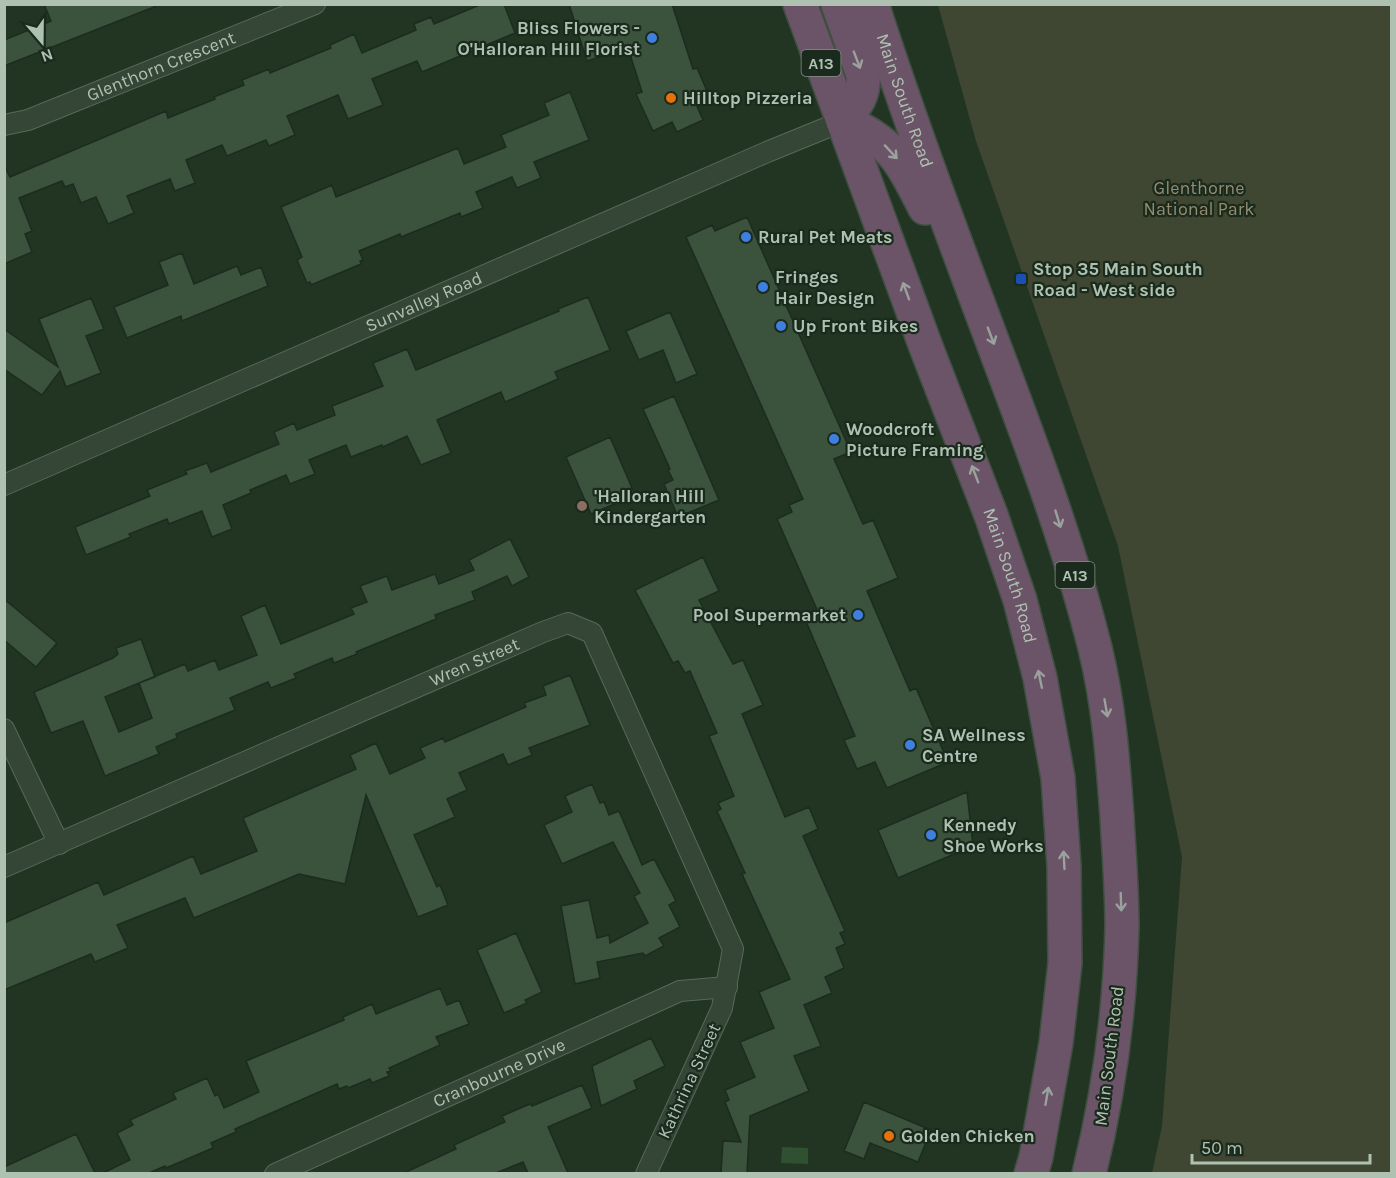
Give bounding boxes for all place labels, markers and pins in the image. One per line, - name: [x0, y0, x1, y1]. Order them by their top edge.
- place label: Bliss Flowers - O'Halloran Hill Florist: [458, 17, 640, 60]
- marker: Bliss Flowers - O'Halloran Hill Florist: [645, 31, 659, 45]
- place label: Hilltop Pizzeria: [683, 87, 813, 109]
- marker: Hilltop Pizzeria: [664, 91, 678, 105]
- place label: Rural Pet Meats: [758, 226, 893, 248]
- marker: Rural Pet Meats: [739, 230, 753, 244]
- place label: Stop 35 Main South Road - West side: [1033, 258, 1203, 301]
- place label: Fringes Hair Design: [775, 266, 875, 309]
- marker: Stop 35 Main South Road - West side: [1014, 272, 1028, 286]
- marker: Fringes Hair Design: [756, 280, 770, 294]
- place label: Up Front Bikes: [793, 315, 918, 337]
- marker: Up Front Bikes: [774, 319, 788, 333]
- place label: Woodcroft Picture Framing: [846, 418, 984, 461]
- marker: Woodcroft Picture Framing: [827, 432, 841, 446]
- place label: 'Halloran Hill Kindergarten: [594, 485, 706, 528]
- marker: 'Halloran Hill Kindergarten: [575, 499, 589, 513]
- place label: Pool Supermarket: [693, 604, 846, 626]
- marker: Pool Supermarket: [851, 608, 865, 622]
- place label: SA Wellness Centre: [922, 724, 1026, 767]
- marker: SA Wellness Centre: [903, 738, 917, 752]
- place label: Kennedy Shoe Works: [943, 814, 1044, 857]
- marker: Kennedy Shoe Works: [924, 828, 938, 842]
- place label: Golden Chicken: [901, 1125, 1035, 1147]
- marker: Golden Chicken: [882, 1129, 896, 1143]

